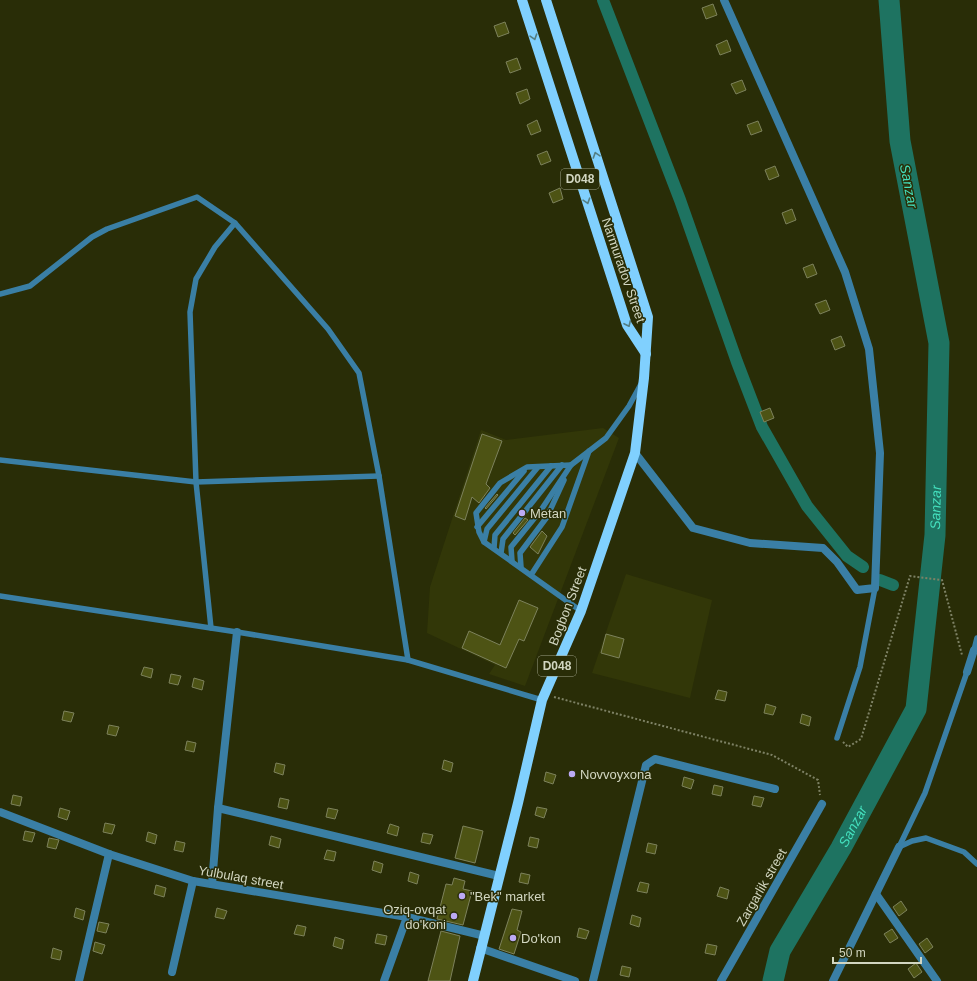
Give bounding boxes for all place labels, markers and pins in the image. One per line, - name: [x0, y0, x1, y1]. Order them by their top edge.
- place label: Metan: [530, 506, 566, 521]
- marker: Metan: [517, 508, 527, 518]
- place label: Novvoyxona: [580, 767, 652, 782]
- marker: Novvoyxona: [567, 769, 577, 779]
- place label: "Bek" market: [470, 889, 545, 904]
- marker: "Bek" market: [457, 891, 467, 901]
- place label: Oziq-ovqat do'koni: [383, 902, 446, 932]
- marker: Oziq-ovqat do'koni: [449, 911, 459, 921]
- place label: Do'kon: [521, 931, 561, 946]
- marker: Do'kon: [508, 933, 518, 943]

